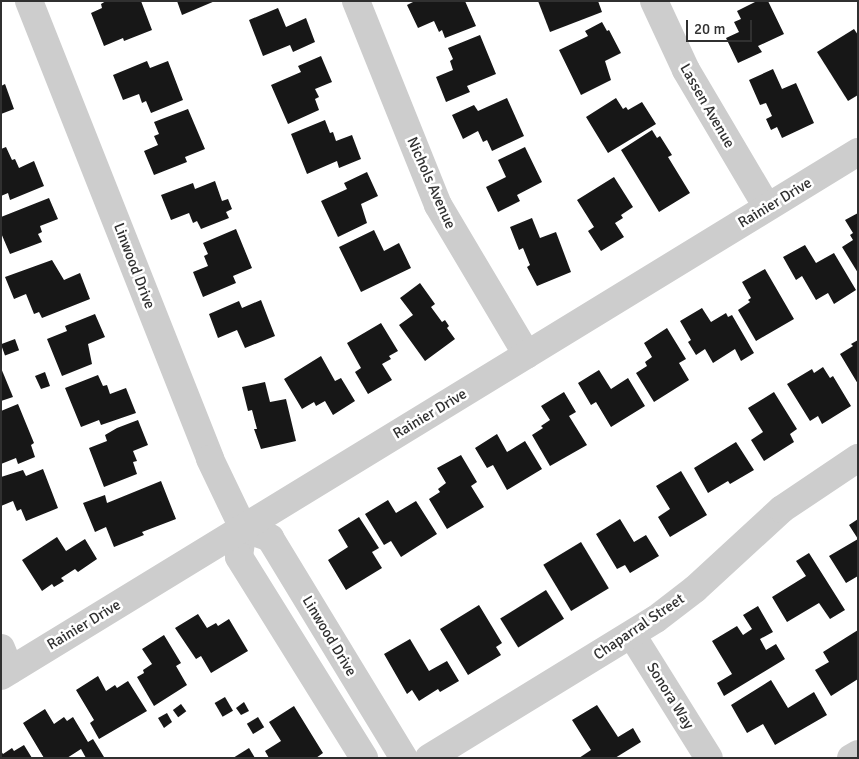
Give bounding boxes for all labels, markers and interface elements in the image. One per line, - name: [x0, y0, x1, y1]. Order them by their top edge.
- scale bar: [689, 10, 755, 42]
- text: 20 m: [694, 20, 725, 38]
- street label: Lassen Avenue: [676, 61, 738, 151]
- street label: Nichols Avenue: [403, 134, 459, 232]
- street label: Rainier Drive: [735, 174, 815, 232]
- street label: Linwood Drive: [109, 220, 159, 312]
- street label: Rainier Drive: [390, 385, 470, 443]
- street label: Chaparral Street: [590, 590, 688, 664]
- street label: Linwood Drive: [298, 593, 360, 679]
- street label: Rainier Drive: [44, 596, 124, 654]
- street label: Sonora Way: [642, 659, 698, 733]

